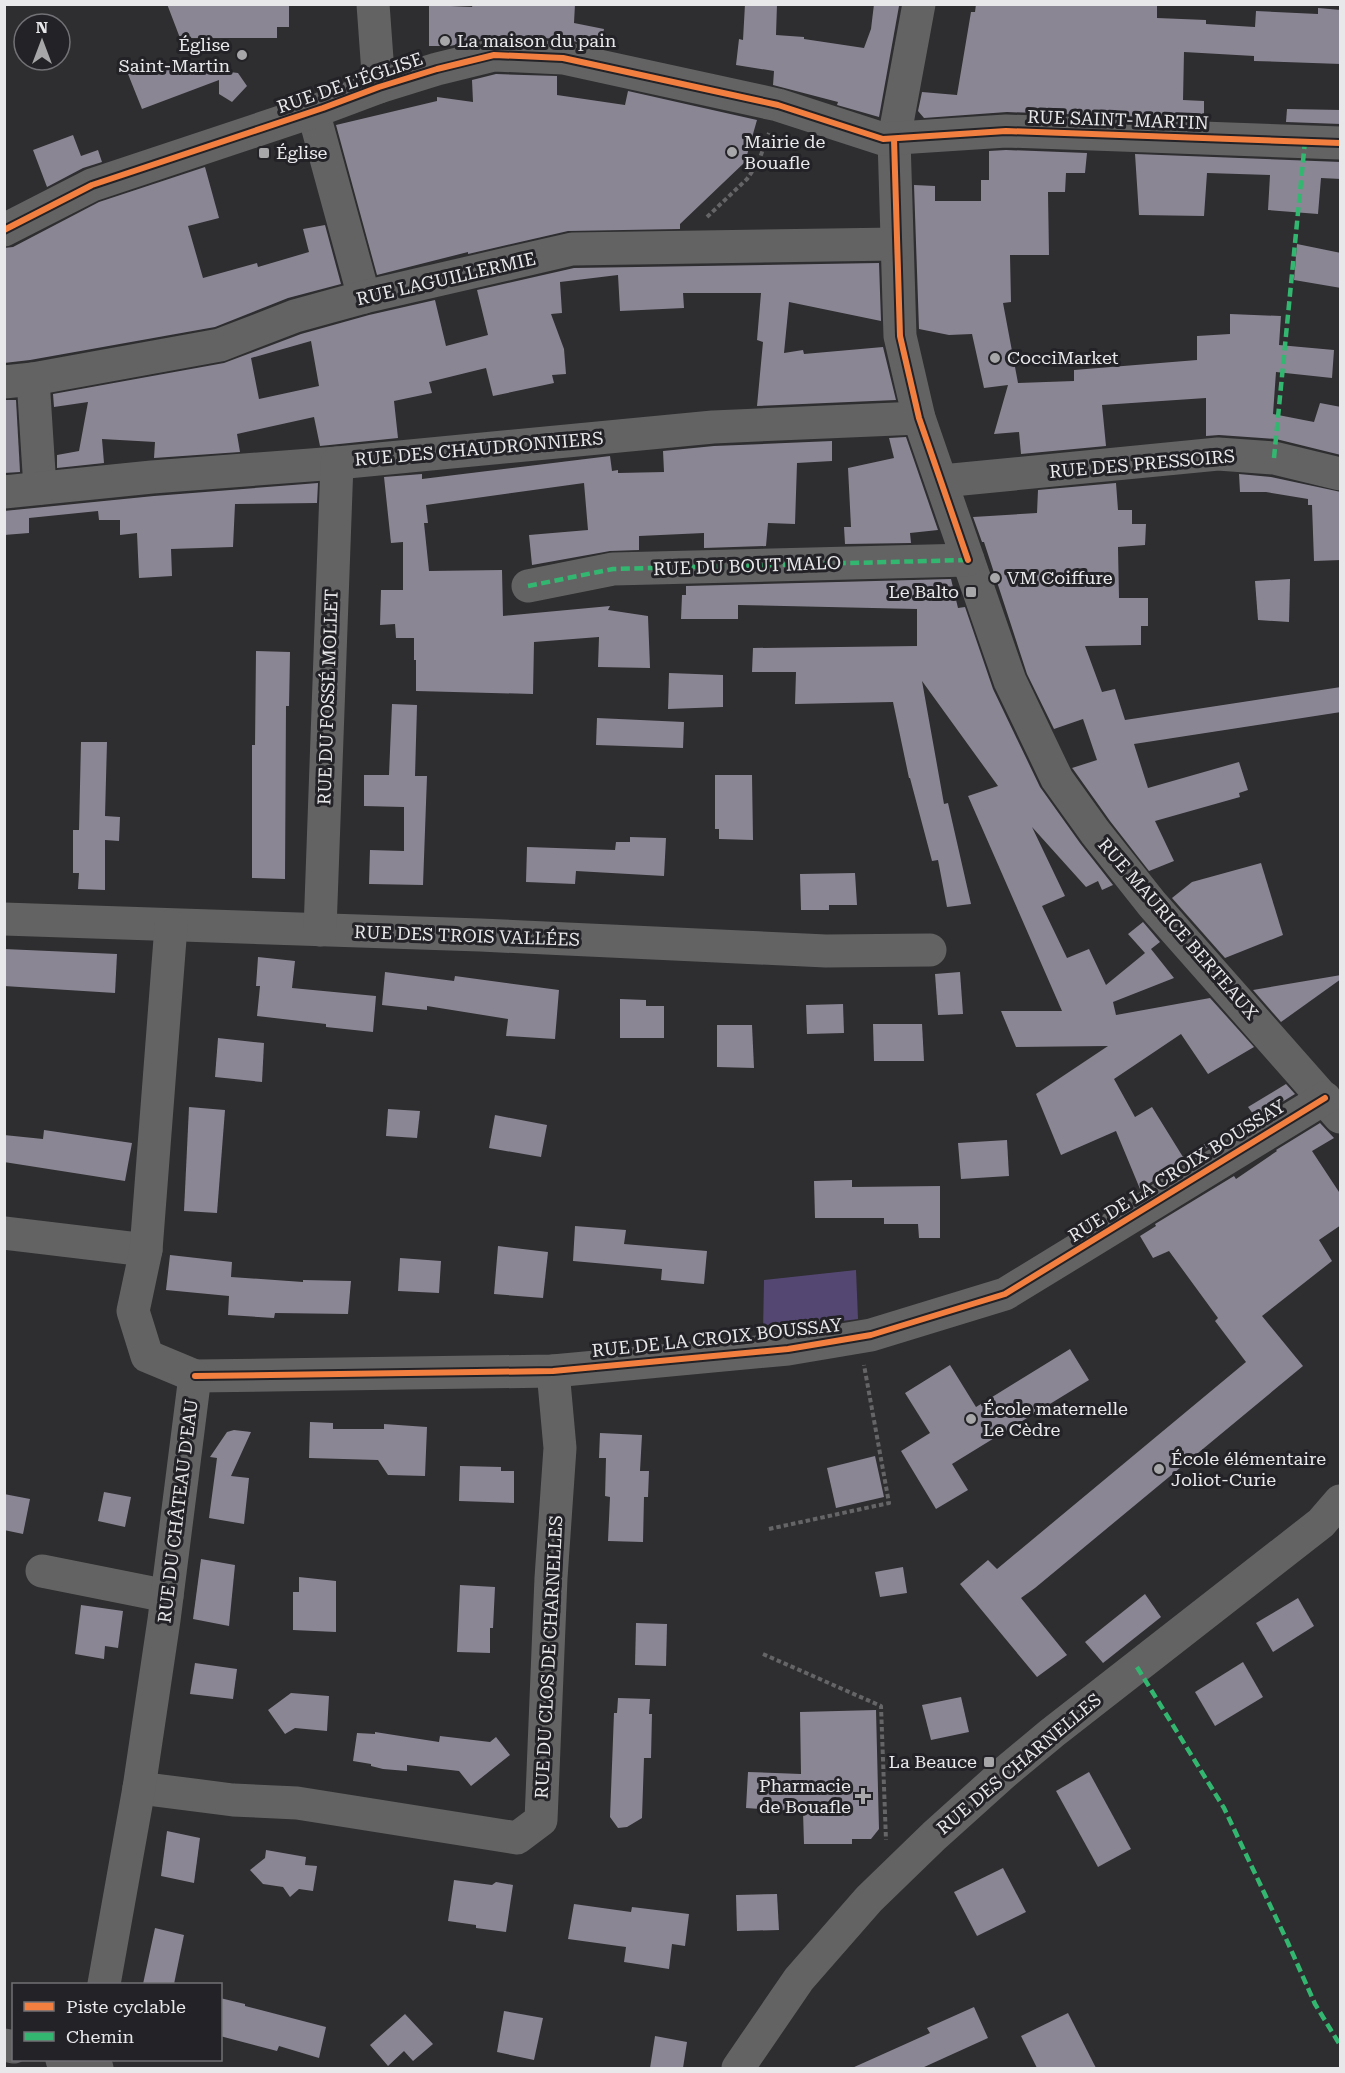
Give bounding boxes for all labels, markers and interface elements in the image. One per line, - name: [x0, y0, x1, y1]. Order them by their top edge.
- north arrow: [12, 12, 72, 72]
- text: N: [36, 18, 48, 37]
- place label: La maison du pain: [457, 30, 617, 51]
- place label: Église Saint-Martin: [118, 34, 230, 76]
- marker: La maison du pain: [438, 34, 452, 48]
- marker: Église Saint-Martin: [235, 48, 249, 62]
- street label: RUE DE L'ÉGLISE: [274, 48, 425, 117]
- street label: RUE SAINT-MARTIN: [1027, 106, 1209, 133]
- place label: Mairie de Bouafle: [744, 131, 826, 173]
- place label: Église: [276, 142, 328, 163]
- marker: Mairie de Bouafle: [725, 145, 739, 159]
- marker: Église: [257, 146, 271, 160]
- street label: RUE LAGUILLERMIE: [354, 248, 538, 309]
- place label: CocciMarket: [1007, 347, 1119, 368]
- marker: CocciMarket: [988, 351, 1002, 365]
- street label: RUE DES CHAUDRONNIERS: [354, 427, 604, 470]
- street label: RUE DES PRESSOIRS: [1048, 445, 1236, 482]
- street label: RUE DU BOUT MALO: [653, 552, 841, 579]
- place label: VM Coiffure: [1007, 567, 1113, 588]
- marker: VM Coiffure: [988, 571, 1002, 585]
- place label: Le Balto: [888, 581, 959, 602]
- marker: Le Balto: [964, 585, 978, 599]
- street label: RUE DU FOSSÉ MOLLET: [313, 589, 342, 805]
- street label: RUE MAURICE BERTEAUX: [1094, 834, 1263, 1024]
- street label: RUE DES TROIS VALLÉES: [354, 921, 580, 950]
- street label: RUE DE LA CROIX BOUSSAY: [1064, 1095, 1290, 1246]
- street label: RUE DE LA CROIX BOUSSAY: [591, 1314, 844, 1361]
- street label: RUE DU CHÂTEAU D'EAU: [153, 1398, 202, 1624]
- place label: École maternelle Le Cèdre: [983, 1398, 1128, 1440]
- marker: École maternelle Le Cèdre: [964, 1412, 978, 1426]
- place label: École élémentaire Joliot-Curie: [1171, 1448, 1326, 1490]
- marker: École élémentaire Joliot-Curie: [1152, 1462, 1166, 1476]
- street label: RUE DU CLOS DE CHARNELLES: [531, 1515, 566, 1799]
- street label: RUE DES CHARNELLES: [932, 1689, 1105, 1839]
- place label: La Beauce: [889, 1751, 977, 1772]
- marker: La Beauce: [982, 1755, 996, 1769]
- place label: Pharmacie de Bouafle: [759, 1775, 851, 1817]
- marker: Pharmacie de Bouafle: [856, 1789, 870, 1803]
- legend: [12, 1983, 222, 2061]
- text: Piste cyclable: [66, 1996, 186, 2017]
- text: Chemin: [66, 2026, 135, 2047]

